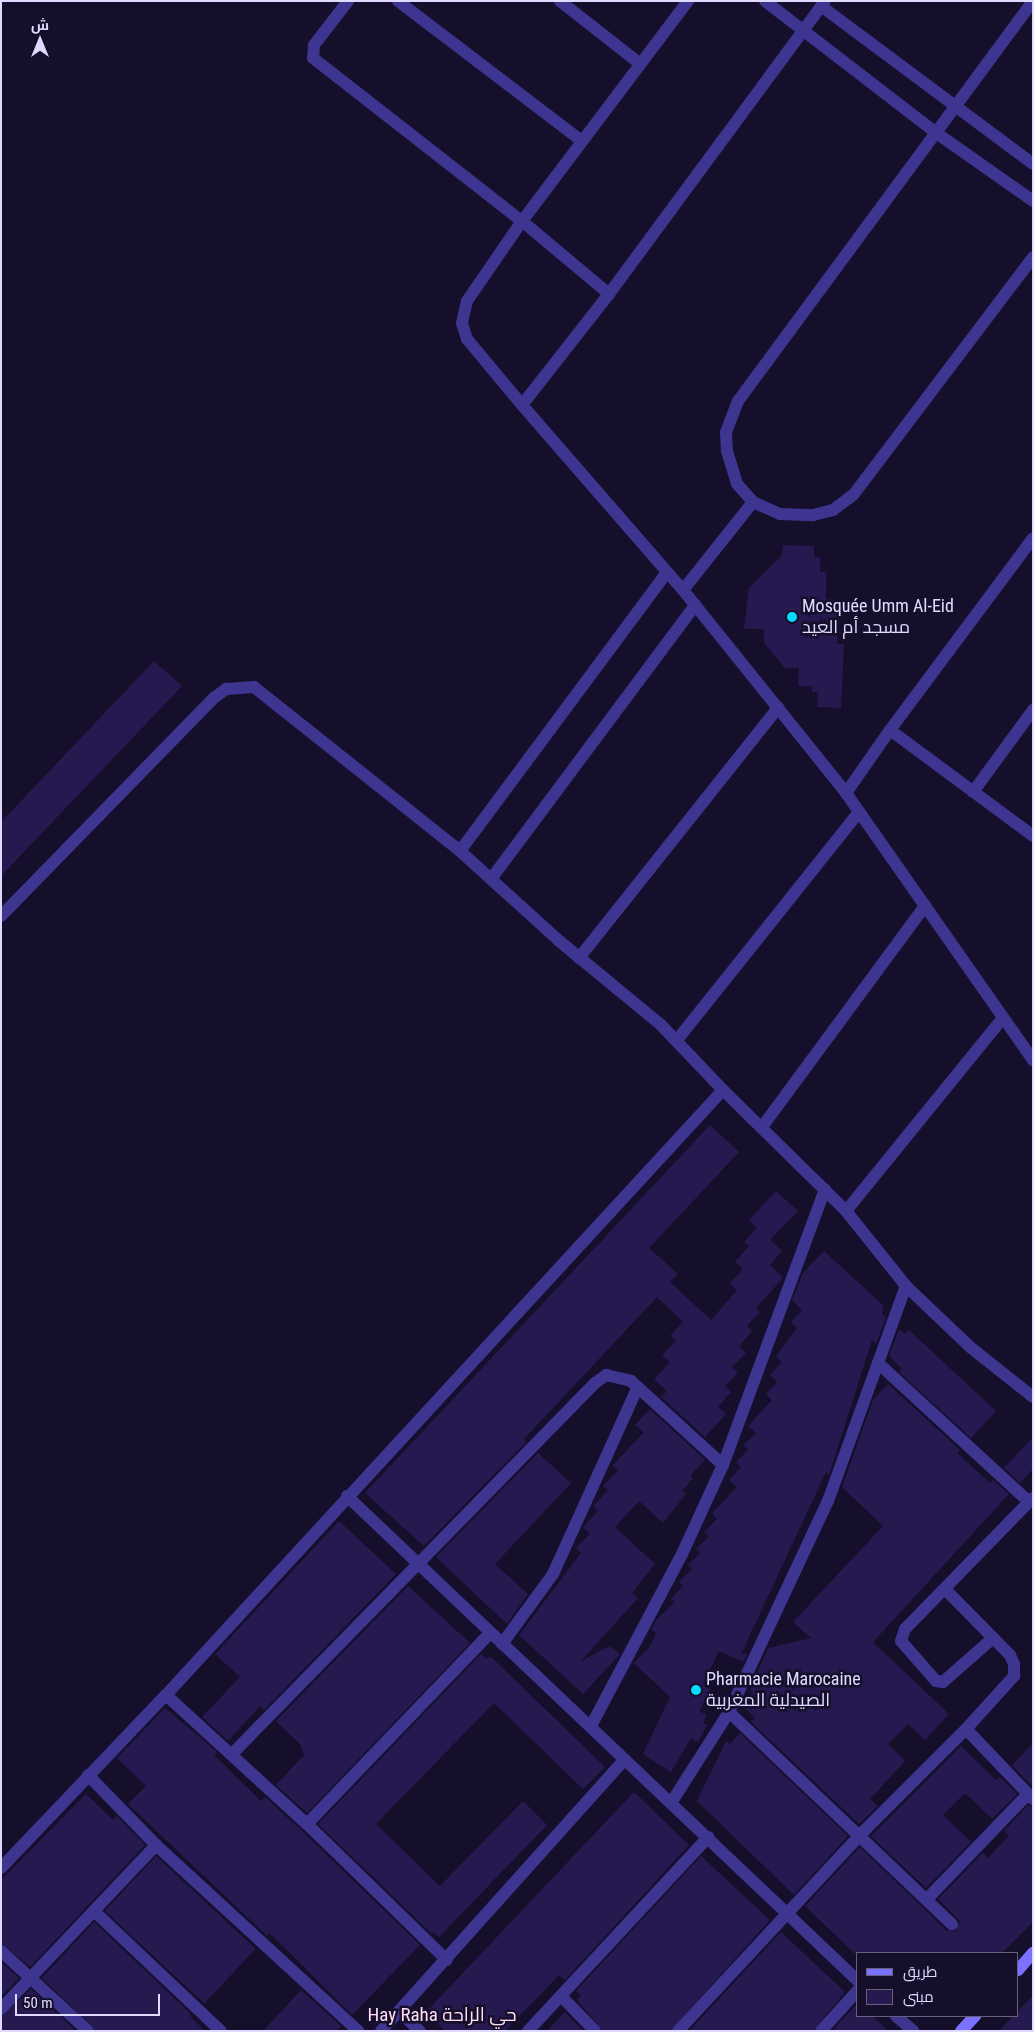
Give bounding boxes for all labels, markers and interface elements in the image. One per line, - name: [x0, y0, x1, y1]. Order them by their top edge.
- north arrow: [15, 15, 65, 65]
- text: ش: [31, 17, 49, 33]
- place label: Mosquée Umm Al-Eid مسجد أم العيد: [802, 596, 954, 638]
- marker: Mosquée Umm Al-Eid مسجد أم العيد: [786, 611, 798, 623]
- place label: Pharmacie Marocaine الصيدلية المغربية: [706, 1669, 861, 1712]
- marker: Pharmacie Marocaine الصيدلية المغربية: [690, 1684, 702, 1696]
- legend: [856, 1952, 1019, 2017]
- text: طريق: [903, 1963, 937, 1981]
- scale bar: [18, 1984, 162, 2016]
- text: مبنى: [903, 1988, 934, 2006]
- text: 50 m: [23, 1994, 53, 2012]
- district label: Hay Raha حي الراحة: [367, 2004, 517, 2026]

